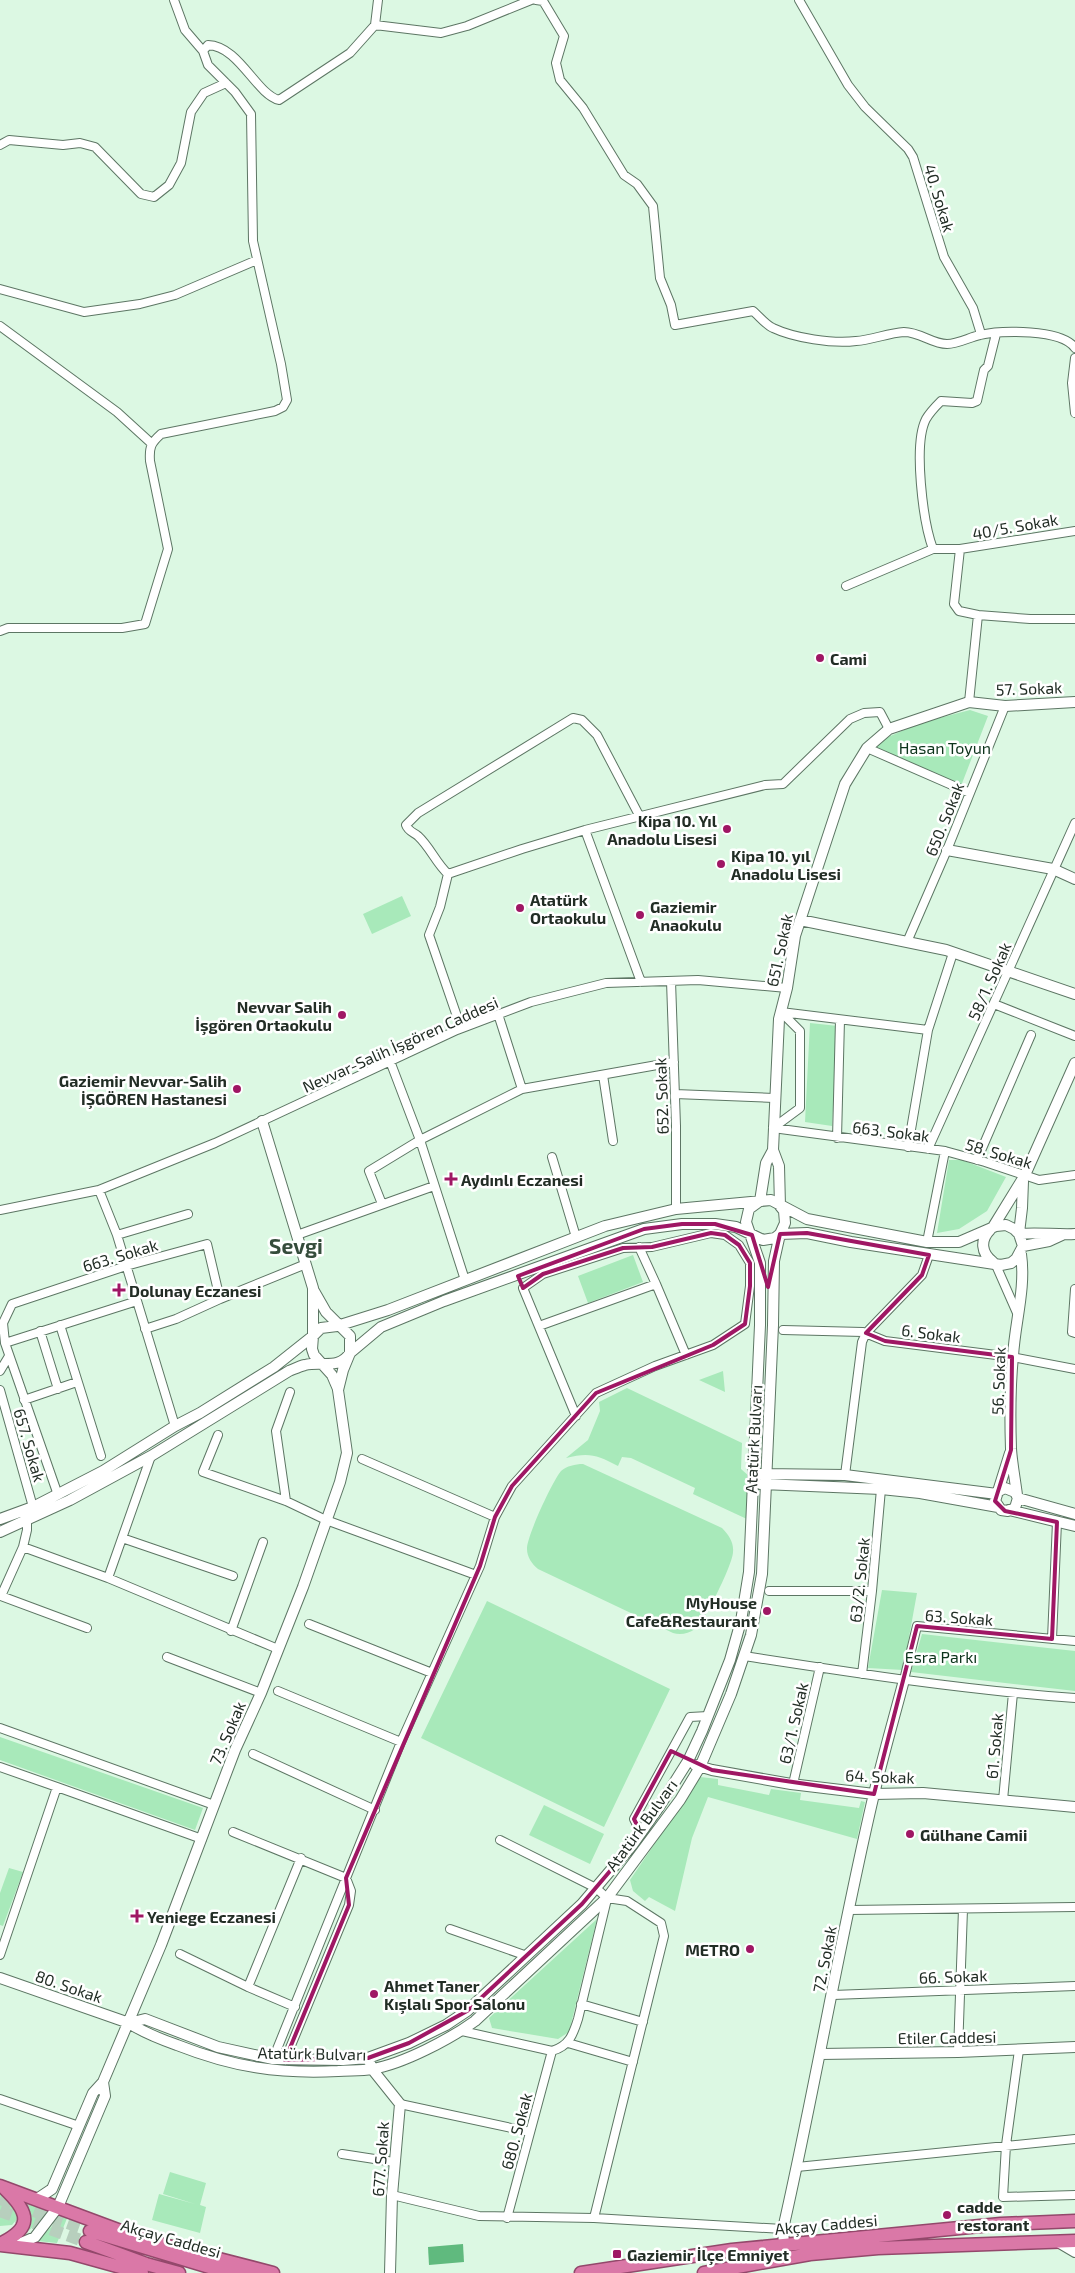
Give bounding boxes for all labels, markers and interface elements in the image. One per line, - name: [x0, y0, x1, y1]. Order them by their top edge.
- street label: 40. Sokak: [921, 162, 959, 234]
- street label: 40/5. Sokak: [971, 509, 1059, 543]
- place label: Cami: [830, 649, 867, 668]
- marker: Cami: [814, 652, 826, 664]
- street label: 57. Sokak: [995, 677, 1063, 699]
- park label: Hasan Toyun: [899, 738, 991, 757]
- street label: 650. Sokak: [921, 779, 967, 859]
- place label: Kipa 10. Yıl Anadolu Lisesi: [607, 811, 718, 848]
- marker: Kipa 10. Yıl Anadolu Lisesi: [721, 823, 733, 835]
- place label: Kipa 10. yıl Anadolu Lisesi: [731, 846, 841, 883]
- marker: Kipa 10. yıl Anadolu Lisesi: [715, 858, 727, 870]
- place label: Atatürk Ortaokulu: [530, 890, 606, 927]
- place label: Gaziemir Anaokulu: [650, 897, 722, 934]
- marker: Atatürk Ortaokulu: [514, 902, 526, 914]
- marker: Gaziemir Anaokulu: [634, 909, 646, 921]
- street label: 651. Sokak: [762, 912, 796, 988]
- street label: 58/1. Sokak: [963, 939, 1015, 1023]
- street label: Nevvar-Salih İşgören Caddesi: [299, 992, 501, 1097]
- place label: Nevvar Salih İşgören Ortaokulu: [195, 997, 332, 1036]
- marker: Nevvar Salih İşgören Ortaokulu: [336, 1009, 348, 1021]
- street label: 652. Sokak: [650, 1057, 672, 1135]
- place label: Gaziemir Nevvar-Salih İŞGÖREN Hastanesi: [59, 1071, 227, 1110]
- marker: Gaziemir Nevvar-Salih İŞGÖREN Hastanesi: [231, 1083, 243, 1095]
- street label: 663. Sokak: [851, 1117, 931, 1145]
- street label: 58. Sokak: [963, 1134, 1035, 1172]
- place label: Aydınlı Eczanesi: [461, 1170, 583, 1190]
- marker: Aydınlı Eczanesi: [445, 1173, 457, 1185]
- district label: Sevgi: [269, 1233, 323, 1258]
- street label: 663. Sokak: [80, 1235, 160, 1275]
- place label: Dolunay Eczanesi: [129, 1281, 261, 1301]
- marker: Dolunay Eczanesi: [113, 1284, 125, 1296]
- street label: 6. Sokak: [900, 1320, 962, 1346]
- street label: 56. Sokak: [987, 1347, 1009, 1415]
- street label: Atatürk Bulvarı: [741, 1384, 765, 1494]
- street label: 657. Sokak: [10, 1406, 50, 1484]
- street label: 63/2. Sokak: [845, 1536, 873, 1624]
- place label: MyHouse Cafe&Restaurant: [626, 1593, 757, 1630]
- marker: MyHouse Cafe&Restaurant: [761, 1605, 773, 1617]
- street label: 63. Sokak: [924, 1605, 994, 1629]
- park label: Esra Parkı: [905, 1647, 977, 1666]
- street label: 63/1. Sokak: [774, 1680, 812, 1766]
- street label: 73. Sokak: [205, 1698, 249, 1768]
- street label: 61. Sokak: [982, 1712, 1006, 1780]
- street label: 64. Sokak: [845, 1765, 915, 1787]
- street label: Atatürk Bulvarı: [601, 1775, 681, 1875]
- place label: Gülhane Camii: [920, 1825, 1027, 1844]
- marker: Gülhane Camii: [904, 1828, 916, 1840]
- place label: Yeniege Eczanesi: [147, 1907, 276, 1926]
- marker: Yeniege Eczanesi: [131, 1910, 143, 1922]
- street label: 72. Sokak: [808, 1924, 840, 1994]
- place label: METRO: [685, 1940, 740, 1959]
- marker: METRO: [744, 1943, 756, 1955]
- street label: 66. Sokak: [918, 1965, 988, 1987]
- street label: 80. Sokak: [33, 1966, 105, 2006]
- place label: Ahmet Taner Kışlalı Spor Salonu: [384, 1976, 525, 2015]
- marker: Ahmet Taner Kışlalı Spor Salonu: [368, 1988, 380, 2000]
- street label: Etiler Caddesi: [897, 2027, 997, 2047]
- street label: Atatürk Bulvarı: [257, 2043, 367, 2063]
- street label: 680. Sokak: [497, 2090, 535, 2172]
- street label: 677. Sokak: [368, 2121, 392, 2197]
- place label: cadde restorant: [957, 2197, 1030, 2234]
- marker: cadde restorant: [941, 2209, 953, 2221]
- street label: Akçay Caddesi: [774, 2210, 878, 2239]
- street label: Akçay Caddesi: [119, 2215, 223, 2262]
- place label: Gaziemir İlçe Emniyet: [627, 2245, 790, 2266]
- marker: Gaziemir İlçe Emniyet: [611, 2248, 623, 2260]

